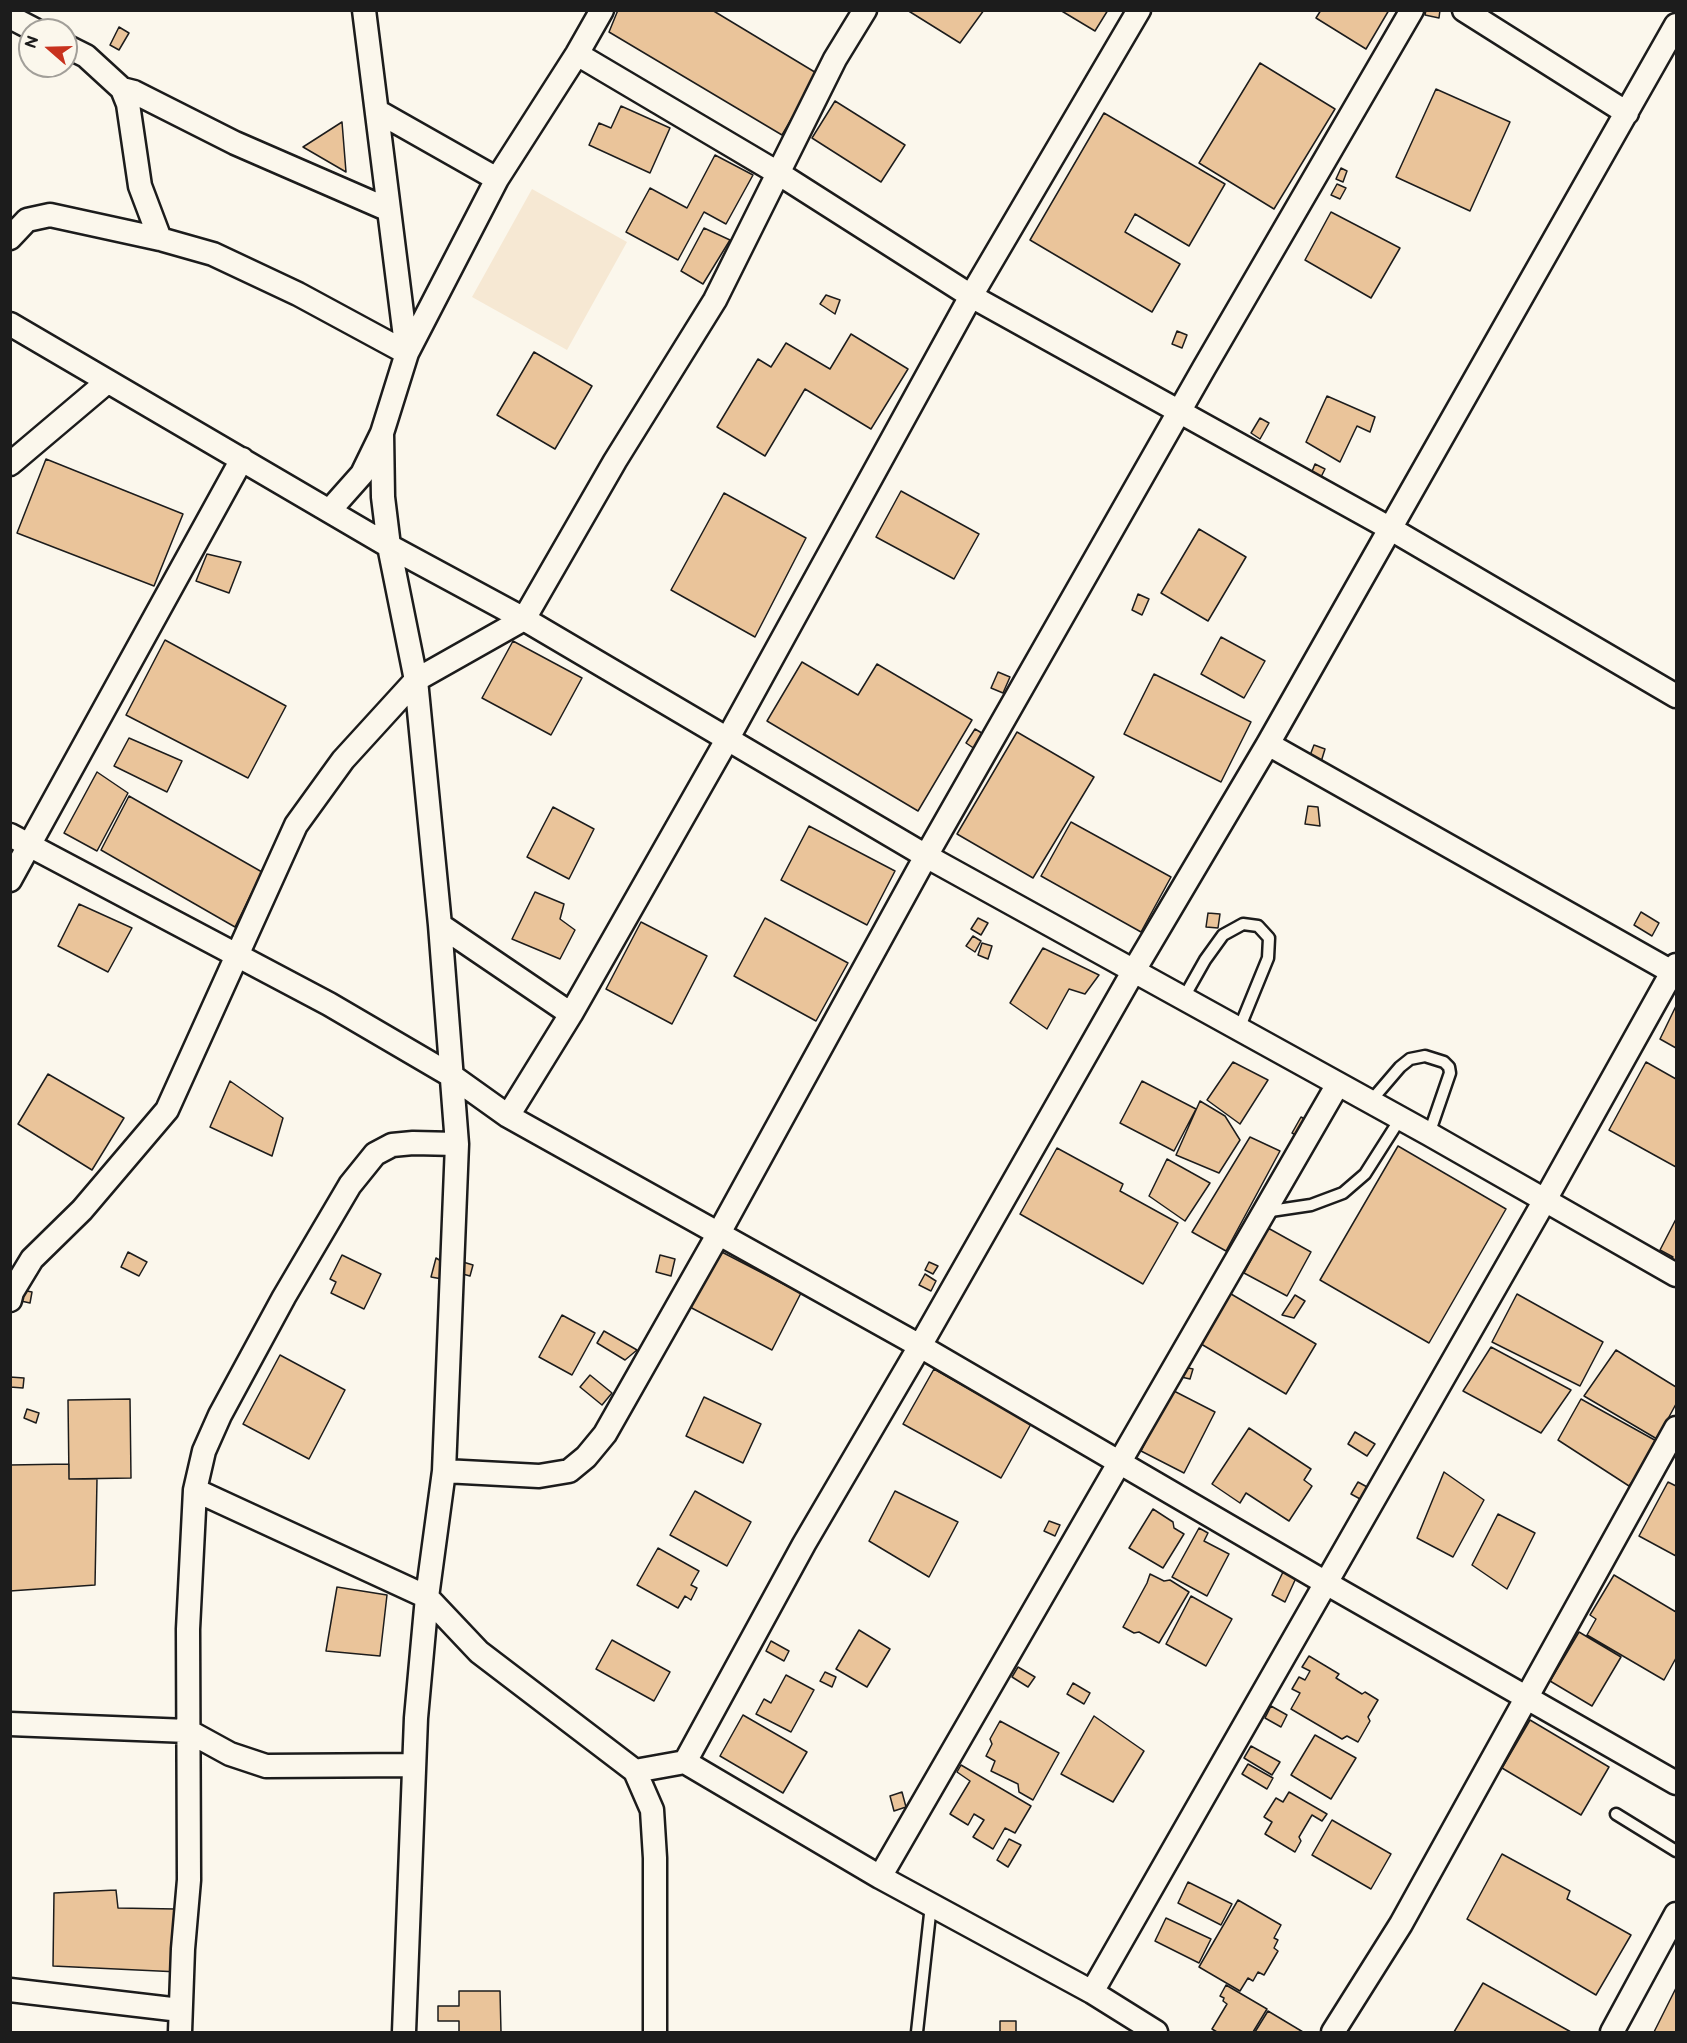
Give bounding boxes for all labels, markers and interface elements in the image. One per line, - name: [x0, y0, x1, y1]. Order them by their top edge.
- north arrow: [18, 18, 78, 78]
- text: N: [22, 33, 43, 51]

